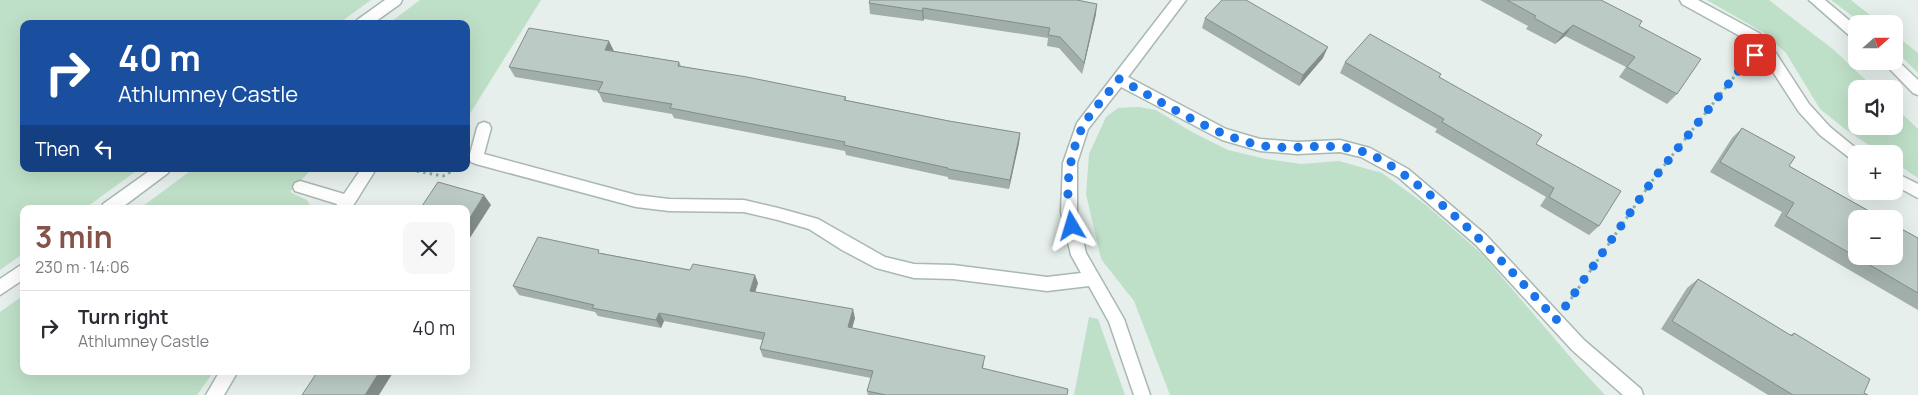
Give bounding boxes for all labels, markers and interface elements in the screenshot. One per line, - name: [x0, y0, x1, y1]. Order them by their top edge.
- north arrow: [1848, 15, 1902, 70]
- map controls: [1848, 15, 1903, 265]
- text: 40 m: [118, 34, 201, 82]
- pin: [1734, 34, 1776, 76]
- icon: right: [35, 40, 100, 105]
- icon: arrive: [1741, 41, 1769, 69]
- text: Athlumney Castle: [118, 79, 298, 109]
- button: sound: [1848, 80, 1903, 135]
- icon: left: [90, 135, 118, 163]
- text: Then: [35, 136, 80, 162]
- button: +: [1848, 145, 1903, 200]
- position arrow: [1045, 199, 1097, 251]
- button: −: [1848, 210, 1903, 265]
- text: 3 min: [35, 216, 113, 257]
- button: close: [403, 222, 455, 274]
- text: 230 m · 14:06: [35, 256, 130, 278]
- text: Turn right: [78, 304, 168, 330]
- icon: right: [35, 314, 63, 342]
- text: 40 m: [412, 315, 455, 341]
- text: Athlumney Castle: [78, 330, 209, 352]

